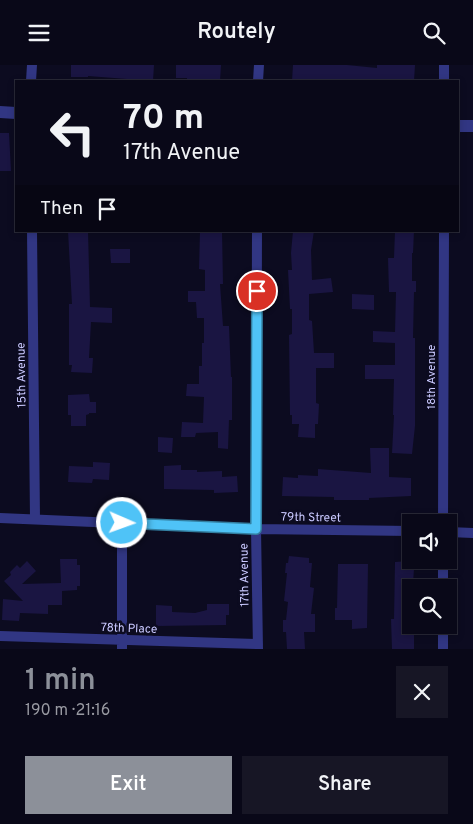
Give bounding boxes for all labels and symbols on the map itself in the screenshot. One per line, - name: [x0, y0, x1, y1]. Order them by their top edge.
- pin: [236, 270, 278, 312]
- street label: 15th Avenue: [13, 342, 31, 408]
- street label: 18th Avenue: [424, 344, 440, 410]
- position arrow: [95, 496, 147, 548]
- street label: 79th Street: [281, 509, 341, 527]
- street label: 17th Avenue: [236, 543, 254, 607]
- street label: 78th Place: [100, 620, 158, 638]

